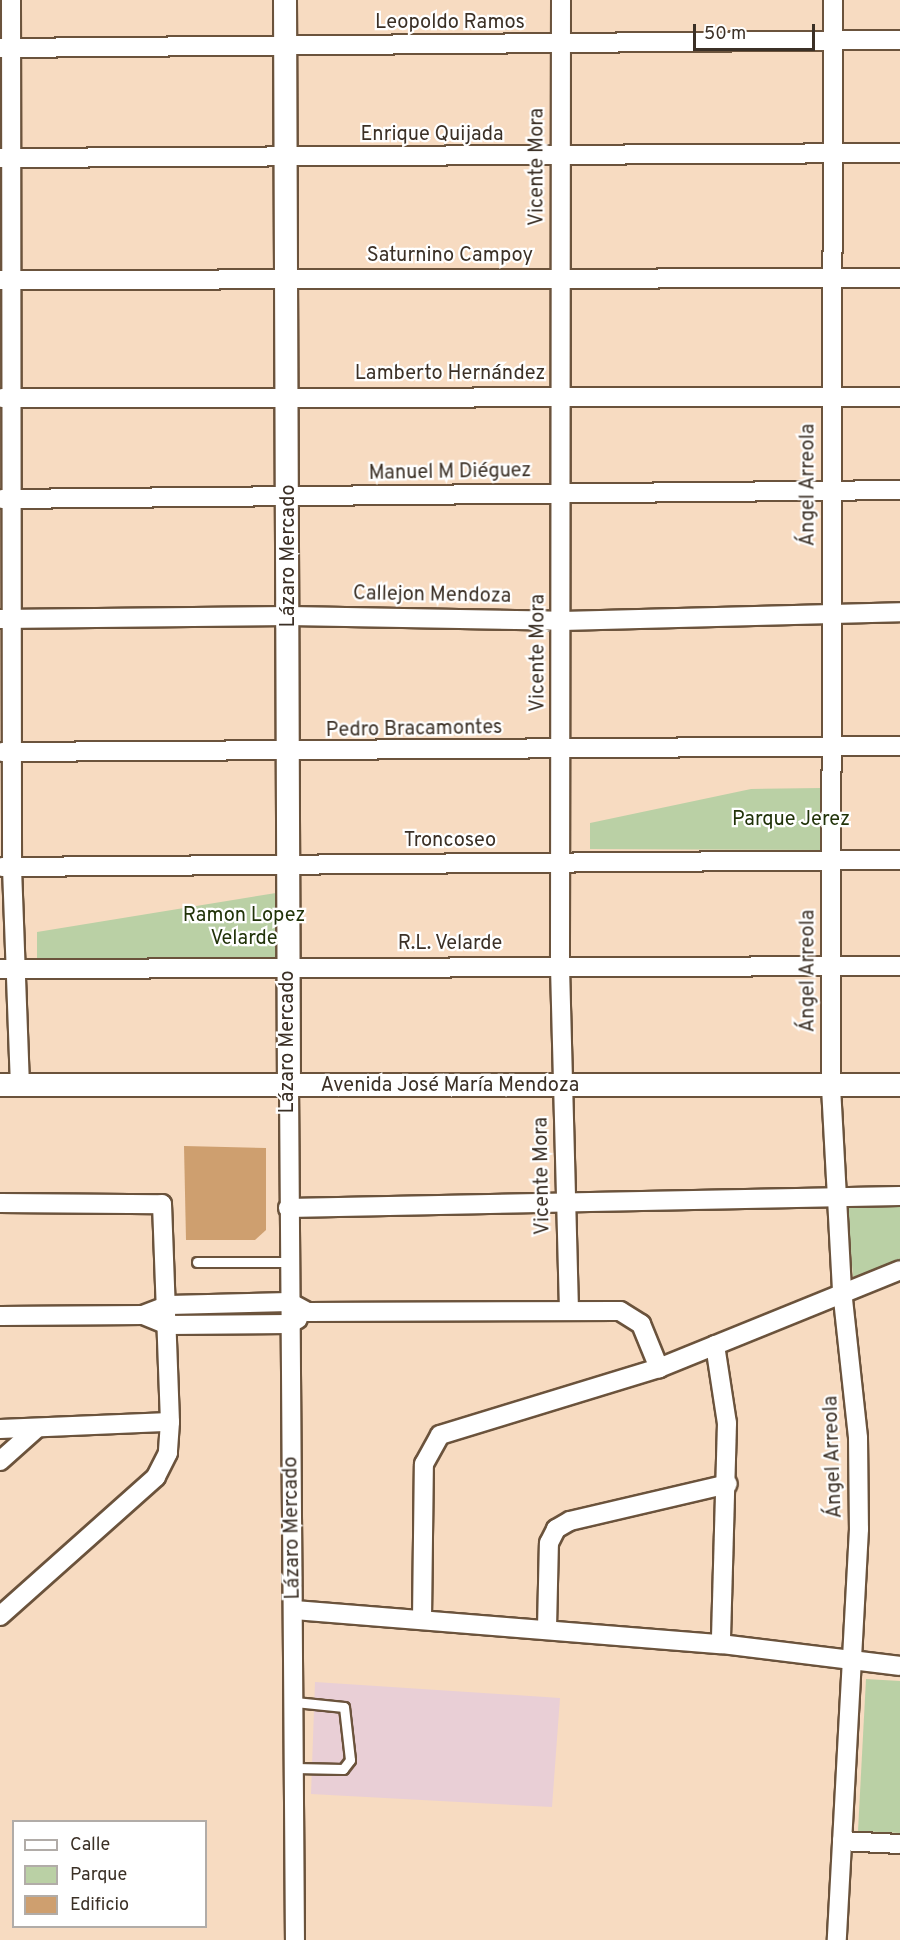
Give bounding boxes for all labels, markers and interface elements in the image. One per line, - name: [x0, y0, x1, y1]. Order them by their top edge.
- street label: Leopoldo Ramos: [375, 11, 525, 35]
- scale bar: [696, 12, 818, 50]
- text: 50 m: [704, 23, 746, 46]
- street label: Vicente Mora: [526, 108, 550, 226]
- street label: Enrique Quijada: [360, 123, 504, 147]
- street label: Saturnino Campoy: [367, 244, 533, 268]
- street label: Lamberto Hernández: [355, 362, 545, 386]
- street label: Ángel Arreola: [797, 423, 821, 547]
- street label: Manuel M Diéguez: [368, 460, 532, 486]
- street label: Lázaro Mercado: [277, 484, 301, 628]
- street label: Callejon Mendoza: [353, 583, 511, 609]
- street label: Vicente Mora: [527, 594, 551, 712]
- street label: Pedro Bracamontes: [325, 716, 503, 744]
- park label: Parque Jerez: [732, 808, 850, 832]
- street label: Troncoseo: [404, 829, 496, 853]
- park label: Ramon Lopez Velarde: [183, 905, 305, 952]
- street label: Ángel Arreola: [797, 909, 821, 1033]
- street label: R.L. Velarde: [397, 932, 503, 956]
- street label: Lázaro Mercado: [276, 970, 300, 1114]
- street label: Avenida José María Mendoza: [321, 1074, 579, 1098]
- street label: Vicente Mora: [530, 1117, 556, 1235]
- street label: Ángel Arreola: [820, 1395, 848, 1519]
- street label: Lázaro Mercado: [280, 1456, 306, 1600]
- legend: [12, 1820, 207, 1928]
- text: Calle: [70, 1834, 110, 1857]
- text: Parque: [70, 1864, 127, 1887]
- text: Edificio: [70, 1894, 129, 1917]

